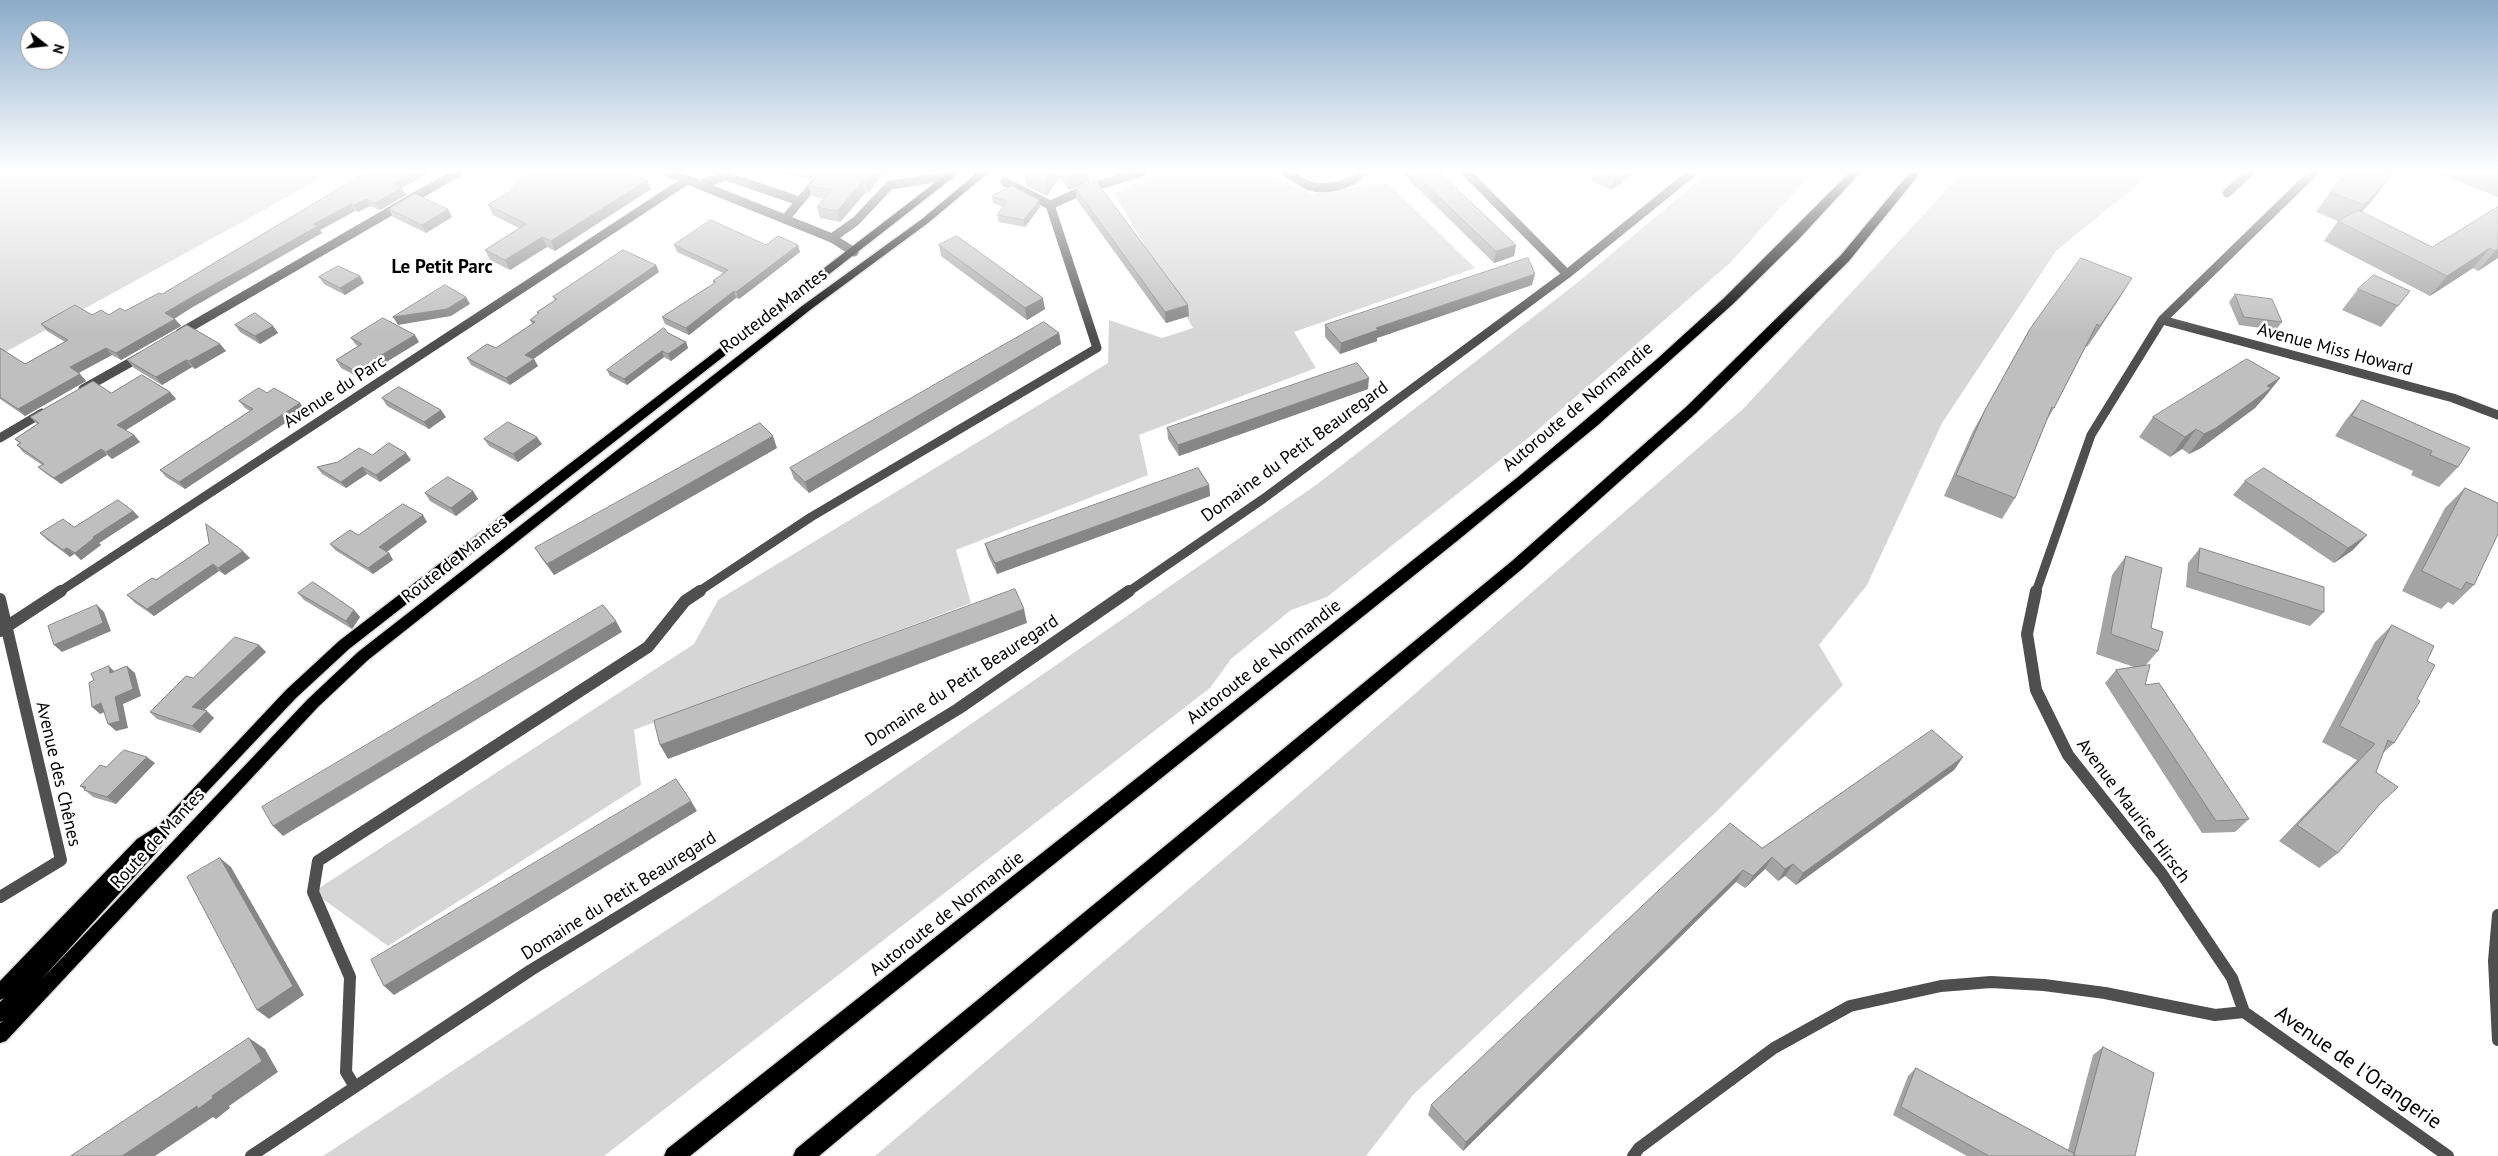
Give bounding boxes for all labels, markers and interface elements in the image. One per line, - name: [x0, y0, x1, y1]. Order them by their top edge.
- north arrow: [20, 20, 70, 70]
- text: N: [49, 42, 68, 56]
- district label: Le Petit Parc: [391, 257, 493, 279]
- street label: Route de Mantes: [716, 264, 832, 358]
- street label: Avenue Miss Howard: [2255, 319, 2415, 381]
- street label: Autoroute de Normandie: [1498, 338, 1658, 476]
- street label: Avenue du Parc: [280, 351, 390, 433]
- street label: Domaine du Petit Beauregard: [1197, 377, 1393, 527]
- street label: Route de Mantes: [398, 512, 512, 608]
- street label: Autoroute de Normandie: [1183, 595, 1345, 729]
- street label: Domaine du Petit Beauregard: [861, 610, 1063, 752]
- street label: Avenue des Chênes: [31, 699, 85, 849]
- street label: Avenue Maurice Hirsch: [2072, 735, 2194, 887]
- street label: Route de Mantes: [106, 785, 210, 893]
- street label: Domaine du Petit Beauregard: [517, 827, 721, 965]
- street label: Autoroute de Normandie: [866, 847, 1028, 981]
- street label: Avenue de l'Orangerie: [2270, 1001, 2446, 1135]

